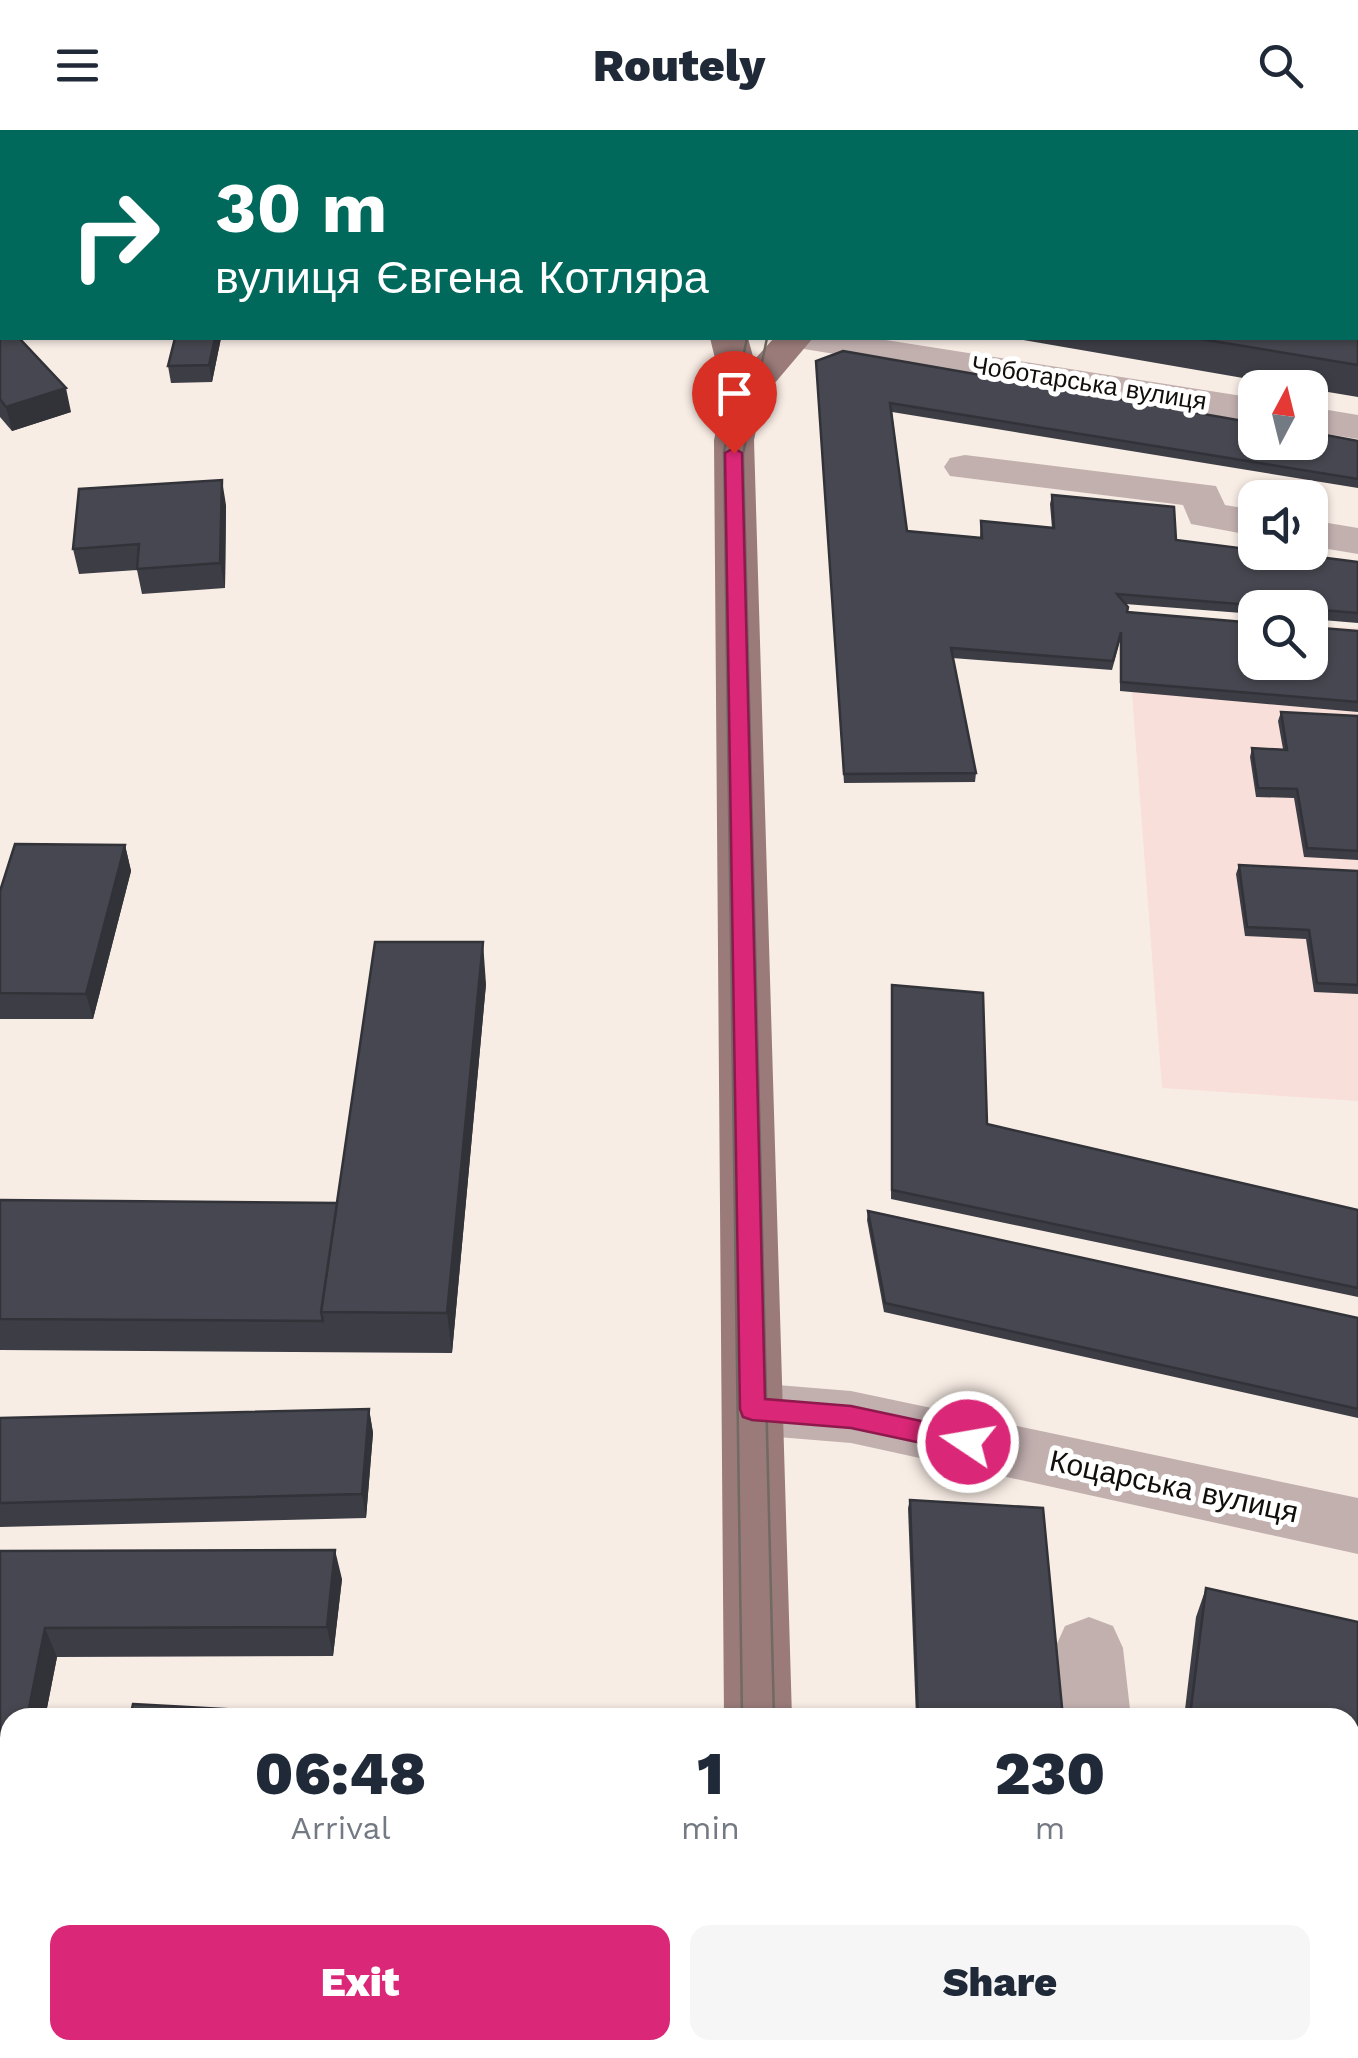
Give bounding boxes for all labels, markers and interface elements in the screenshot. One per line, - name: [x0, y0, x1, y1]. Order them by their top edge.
- icon: menu: [50, 38, 105, 93]
- icon: search: [1253, 38, 1308, 93]
- text: Routely: [593, 39, 765, 92]
- text: 30 m: [215, 167, 387, 249]
- icon: right: [50, 170, 180, 300]
- text: вулиця Євгена Котляра: [215, 251, 709, 304]
- street label: Чоботарська вулиця: [969, 350, 1209, 416]
- pin: [692, 351, 777, 454]
- icon: arrive: [707, 366, 762, 421]
- north arrow: [1238, 370, 1328, 460]
- map controls: [1238, 370, 1328, 680]
- button: sound: [1238, 480, 1328, 570]
- button: search: [1238, 590, 1328, 680]
- position arrow: [916, 1390, 1020, 1494]
- street label: Коцарська вулиця: [1046, 1443, 1302, 1529]
- text: 06:48: [255, 1738, 426, 1809]
- text: 1: [697, 1738, 724, 1809]
- text: 230: [994, 1738, 1105, 1809]
- text: Arrival: [291, 1809, 390, 1847]
- text: min: [681, 1809, 740, 1847]
- text: m: [1035, 1809, 1065, 1847]
- button: Exit: [50, 1925, 670, 2040]
- button: Share: [690, 1925, 1310, 2040]

